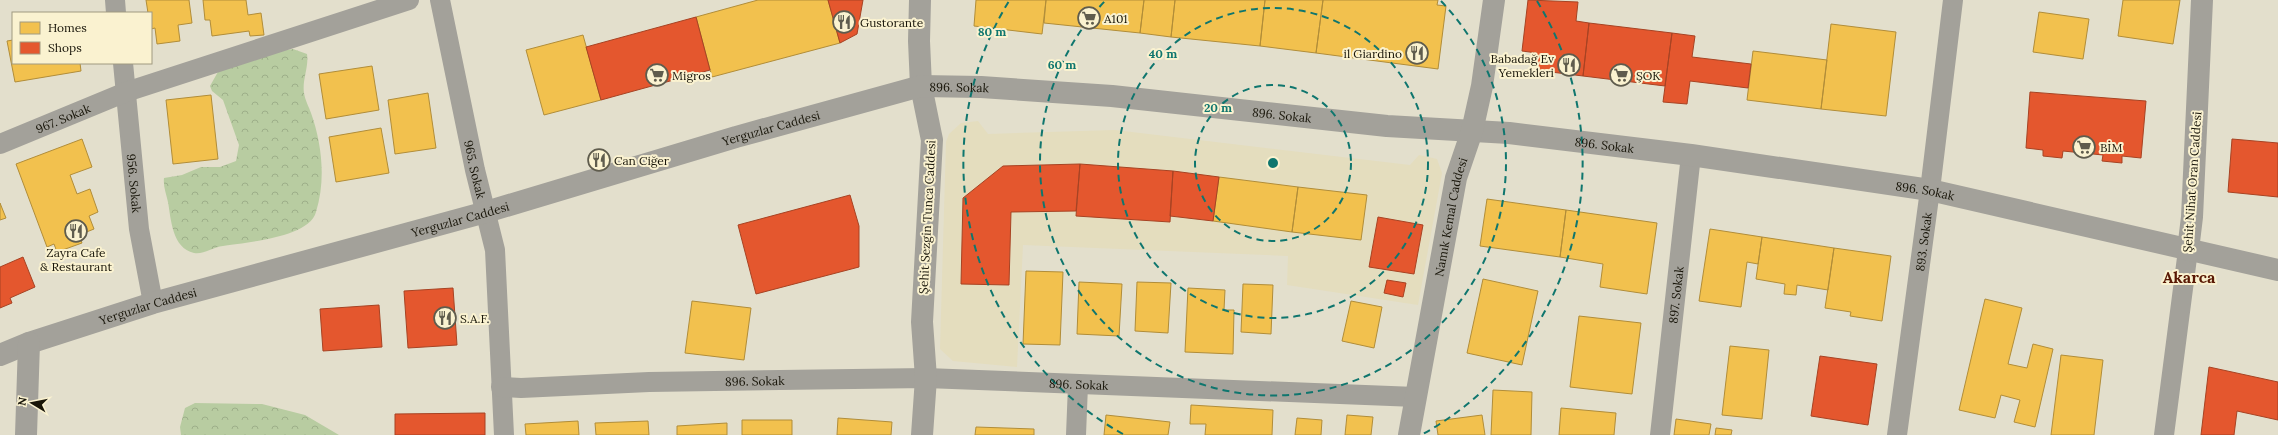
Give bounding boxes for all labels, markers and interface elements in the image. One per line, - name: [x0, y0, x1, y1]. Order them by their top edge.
- supermarket icon: A101: [1076, 5, 1102, 31]
- restaurant icon: Gustorante: [831, 9, 857, 35]
- place label: A101: [1103, 11, 1128, 26]
- legend: [12, 12, 152, 64]
- place label: Gustorante: [860, 15, 924, 30]
- text: Homes: [48, 20, 87, 35]
- text: 80 m: [978, 24, 1006, 39]
- text: Shops: [48, 40, 82, 55]
- restaurant icon: il Giardino: [1404, 40, 1430, 66]
- text: 40 m: [1149, 46, 1177, 61]
- place label: il Giardino: [1344, 46, 1402, 61]
- place label: Babadağ Ev Yemekleri: [1491, 51, 1555, 80]
- restaurant icon: Babadağ Ev Yemekleri: [1556, 52, 1582, 78]
- text: 60 m: [1048, 57, 1076, 72]
- supermarket icon: Migros: [644, 62, 670, 88]
- supermarket icon: ŞOK: [1608, 62, 1634, 88]
- place label: Migros: [672, 68, 711, 83]
- place label: ŞOK: [1636, 68, 1661, 83]
- street label: 896. Sokak: [929, 79, 990, 95]
- street label: 967. Sokak: [33, 100, 93, 136]
- text: 20 m: [1204, 100, 1232, 115]
- street label: 896. Sokak: [1251, 104, 1313, 125]
- street label: Yerguzlar Caddesi: [719, 107, 821, 149]
- street label: Şehit Nihat Oran Caddesi: [2180, 111, 2204, 253]
- street label: 896. Sokak: [1574, 134, 1635, 156]
- supermarket icon: BİM: [2071, 134, 2097, 160]
- street label: 965. Sokak: [462, 139, 489, 201]
- street label: Şehit Sezgin Tunca Caddesi: [915, 140, 939, 294]
- place label: BİM: [2100, 140, 2122, 155]
- restaurant icon: Can Ciğer: [586, 147, 612, 173]
- street label: 956. Sokak: [124, 153, 145, 214]
- place label: Can Ciğer: [614, 153, 670, 168]
- street label: Namık Kemal Caddesi: [1431, 155, 1470, 278]
- centre of rings: [1266, 156, 1280, 170]
- street label: 896. Sokak: [1895, 178, 1957, 203]
- street label: Yerguzlar Caddesi: [408, 198, 511, 240]
- street label: 893. Sokak: [1912, 211, 1934, 272]
- restaurant icon: Zayra Cafe & Restaurant: [63, 218, 89, 244]
- place label: Zayra Cafe & Restaurant: [40, 245, 112, 274]
- street label: 897. Sokak: [1665, 265, 1686, 324]
- district label: Akarca: [2163, 267, 2216, 287]
- street label: Yerguzlar Caddesi: [96, 284, 198, 328]
- restaurant icon: S.A.F.: [432, 305, 458, 331]
- place label: S.A.F.: [460, 311, 489, 326]
- street label: 896. Sokak: [725, 373, 785, 388]
- street label: 896. Sokak: [1049, 375, 1109, 393]
- north arrow: [12, 383, 52, 423]
- text: N: [15, 395, 30, 407]

